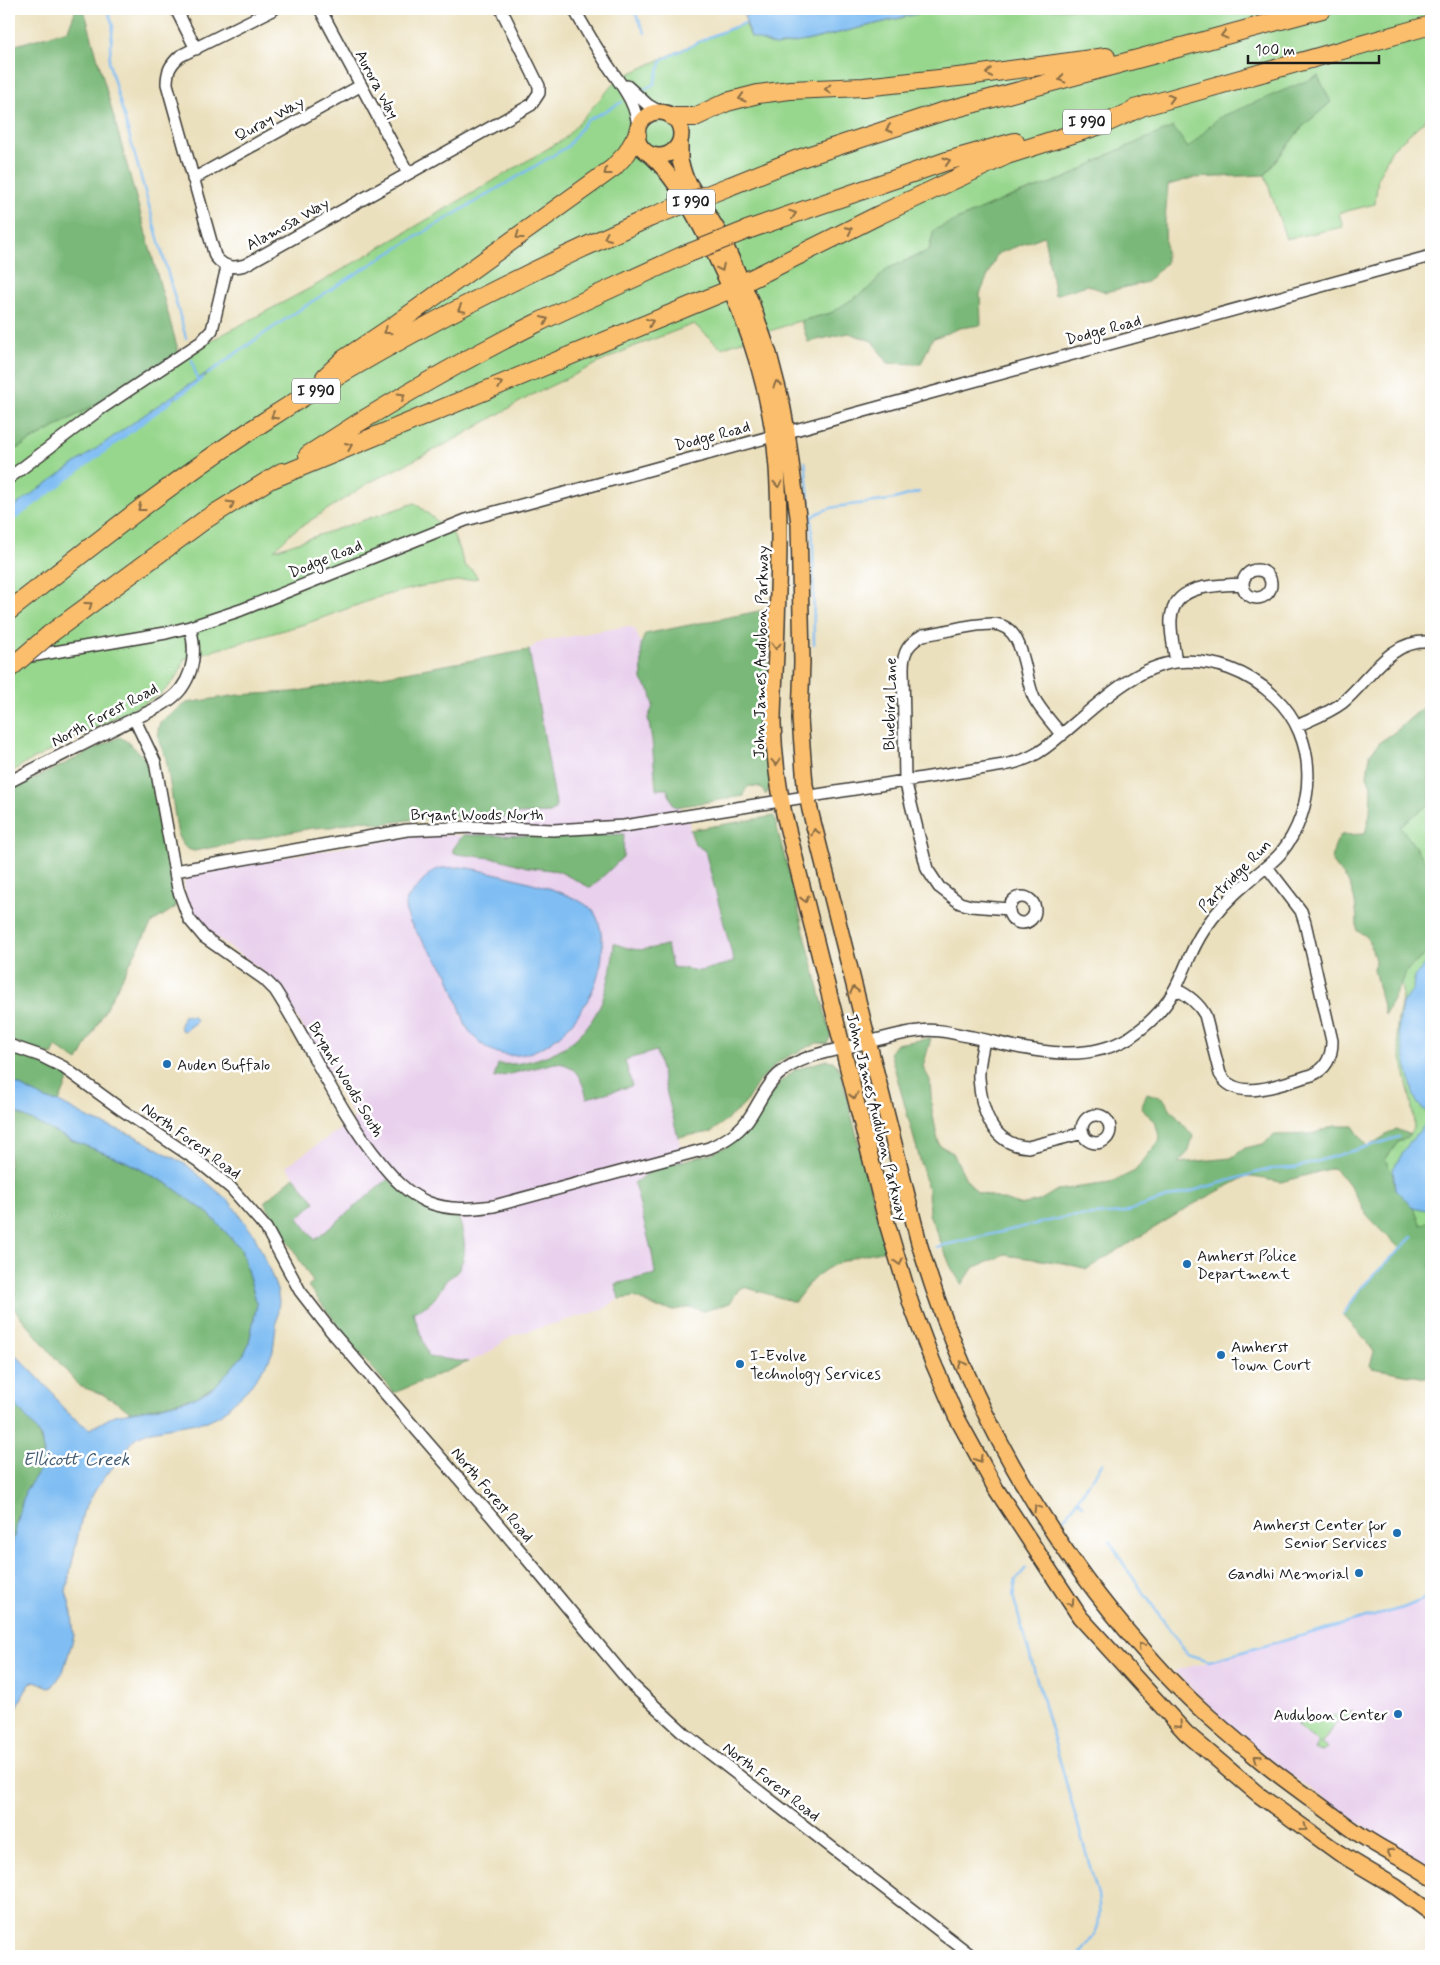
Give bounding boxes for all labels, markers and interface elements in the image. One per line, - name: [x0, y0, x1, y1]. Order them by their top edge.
- one-way arrow: [1220, 29, 1229, 40]
- scale bar: [1248, 32, 1379, 64]
- text: 100 m: [1255, 41, 1295, 61]
- street label: Aurora Way: [350, 47, 404, 123]
- one-way arrow: [985, 67, 993, 78]
- one-way arrow: [1058, 73, 1066, 83]
- one-way arrow: [823, 83, 831, 94]
- street label: Quray Way: [231, 92, 308, 147]
- one-way arrow: [739, 92, 747, 102]
- one-way arrow: [1166, 94, 1174, 104]
- road number: I 990: [1063, 110, 1111, 134]
- one-way arrow: [885, 123, 894, 133]
- one-way arrow: [942, 157, 950, 167]
- one-way arrow: [603, 166, 613, 175]
- road number: I 990: [667, 190, 715, 214]
- street label: Alamosa Way: [243, 193, 333, 256]
- one-way arrow: [788, 210, 797, 220]
- one-way arrow: [844, 226, 853, 236]
- one-way arrow: [515, 230, 524, 239]
- one-way arrow: [603, 231, 612, 241]
- one-way arrow: [715, 262, 725, 271]
- one-way arrow: [457, 302, 466, 312]
- street label: Dodge Road: [1063, 310, 1144, 352]
- one-way arrow: [540, 315, 549, 326]
- one-way arrow: [645, 318, 653, 328]
- one-way arrow: [383, 325, 392, 334]
- road number: I 990: [292, 378, 340, 404]
- one-way arrow: [494, 379, 503, 390]
- one-way arrow: [772, 380, 782, 388]
- one-way arrow: [396, 393, 405, 403]
- one-way arrow: [271, 409, 280, 419]
- street label: Dodge Road: [672, 416, 753, 458]
- one-way arrow: [344, 442, 353, 453]
- one-way arrow: [772, 480, 783, 488]
- one-way arrow: [225, 500, 234, 510]
- one-way arrow: [138, 503, 147, 511]
- street label: Dodge Road: [286, 535, 366, 585]
- street label: John James Audubon Parkway: [749, 545, 774, 759]
- one-way arrow: [83, 602, 93, 611]
- one-way arrow: [771, 642, 781, 650]
- street label: Bluebird Lane: [879, 657, 902, 751]
- street label: North Forest Road: [48, 678, 162, 752]
- one-way arrow: [770, 759, 781, 767]
- street label: Bryant Woods North: [411, 805, 543, 826]
- one-way arrow: [810, 827, 821, 836]
- street label: Partridge Run: [1194, 835, 1277, 918]
- one-way arrow: [799, 895, 810, 904]
- one-way arrow: [849, 985, 860, 994]
- street label: John James Audubon Parkway: [841, 1011, 912, 1223]
- street label: Bryant Woods South: [303, 1018, 388, 1141]
- place label: Auden Buffalo: [177, 1055, 270, 1076]
- marker: Auden Buffalo: [161, 1058, 173, 1070]
- one-way arrow: [848, 1091, 859, 1100]
- street label: North Forest Road: [137, 1098, 245, 1184]
- place label: Amherst Police Department: [1197, 1246, 1297, 1285]
- one-way arrow: [893, 1258, 903, 1266]
- marker: Amherst Police Department: [1181, 1258, 1193, 1270]
- place label: Amherst Town Court: [1231, 1337, 1312, 1376]
- place label: I-Evolve Technology Services: [750, 1346, 881, 1386]
- marker: Amherst Town Court: [1215, 1349, 1227, 1361]
- marker: I-Evolve Technology Services: [734, 1358, 746, 1370]
- one-way arrow: [958, 1360, 969, 1369]
- street label: North Forest Road: [446, 1443, 538, 1547]
- water label: Ellicott Creek: [22, 1448, 130, 1472]
- one-way arrow: [973, 1453, 983, 1462]
- one-way arrow: [1034, 1504, 1044, 1513]
- place label: Amherst Center for Senior Services: [1253, 1515, 1387, 1554]
- marker: Amherst Center for Senior Services: [1391, 1527, 1403, 1539]
- place label: Gandhi Memorial: [1227, 1564, 1349, 1585]
- marker: Gandhi Memorial: [1353, 1567, 1365, 1579]
- one-way arrow: [1065, 1598, 1074, 1607]
- one-way arrow: [1137, 1642, 1146, 1651]
- place label: Audubon Center: [1273, 1705, 1388, 1726]
- marker: Audubon Center: [1392, 1708, 1404, 1720]
- one-way arrow: [1173, 1719, 1182, 1728]
- street label: North Forest Road: [718, 1738, 824, 1827]
- one-way arrow: [1254, 1755, 1263, 1764]
- one-way arrow: [1298, 1822, 1307, 1830]
- one-way arrow: [1386, 1848, 1395, 1858]

